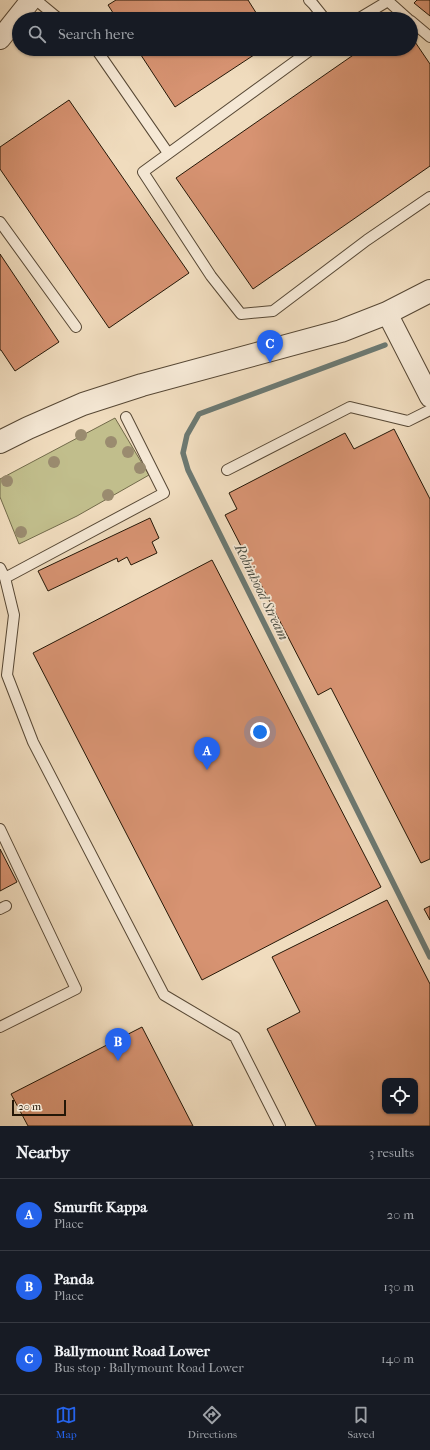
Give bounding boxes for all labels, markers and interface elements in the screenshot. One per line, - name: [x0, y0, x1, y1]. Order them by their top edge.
- search box: [12, 12, 418, 56]
- icon: search: [26, 23, 48, 45]
- text: Search here: [58, 25, 134, 43]
- pin: C: [257, 330, 283, 363]
- water label: Robinhood Stream: [230, 540, 292, 643]
- your location: [250, 722, 270, 742]
- pin: A: [194, 737, 220, 770]
- pin: B: [105, 1028, 131, 1061]
- map controls: [382, 1078, 418, 1114]
- button: locate: [382, 1078, 418, 1114]
- scale bar: [12, 1098, 66, 1117]
- text: 20 m: [18, 1100, 41, 1113]
- text: Nearby: [16, 1142, 70, 1162]
- text: 3 results: [369, 1145, 414, 1160]
- text: Smurfit Kappa: [54, 1198, 147, 1216]
- text: A: [25, 1207, 33, 1222]
- text: 20 m: [387, 1207, 414, 1222]
- text: Place: [54, 1216, 84, 1231]
- text: Panda: [54, 1270, 94, 1288]
- text: B: [25, 1279, 33, 1294]
- text: 130 m: [383, 1279, 414, 1294]
- text: Place: [54, 1288, 84, 1303]
- text: Ballymount Road Lower: [54, 1342, 210, 1360]
- text: C: [25, 1351, 33, 1366]
- text: 140 m: [381, 1351, 414, 1366]
- text: Bus stop · Ballymount Road Lower: [54, 1360, 244, 1375]
- tab: Map: [55, 1404, 77, 1441]
- tab: Directions: [188, 1404, 237, 1441]
- tab: Saved: [347, 1404, 375, 1441]

